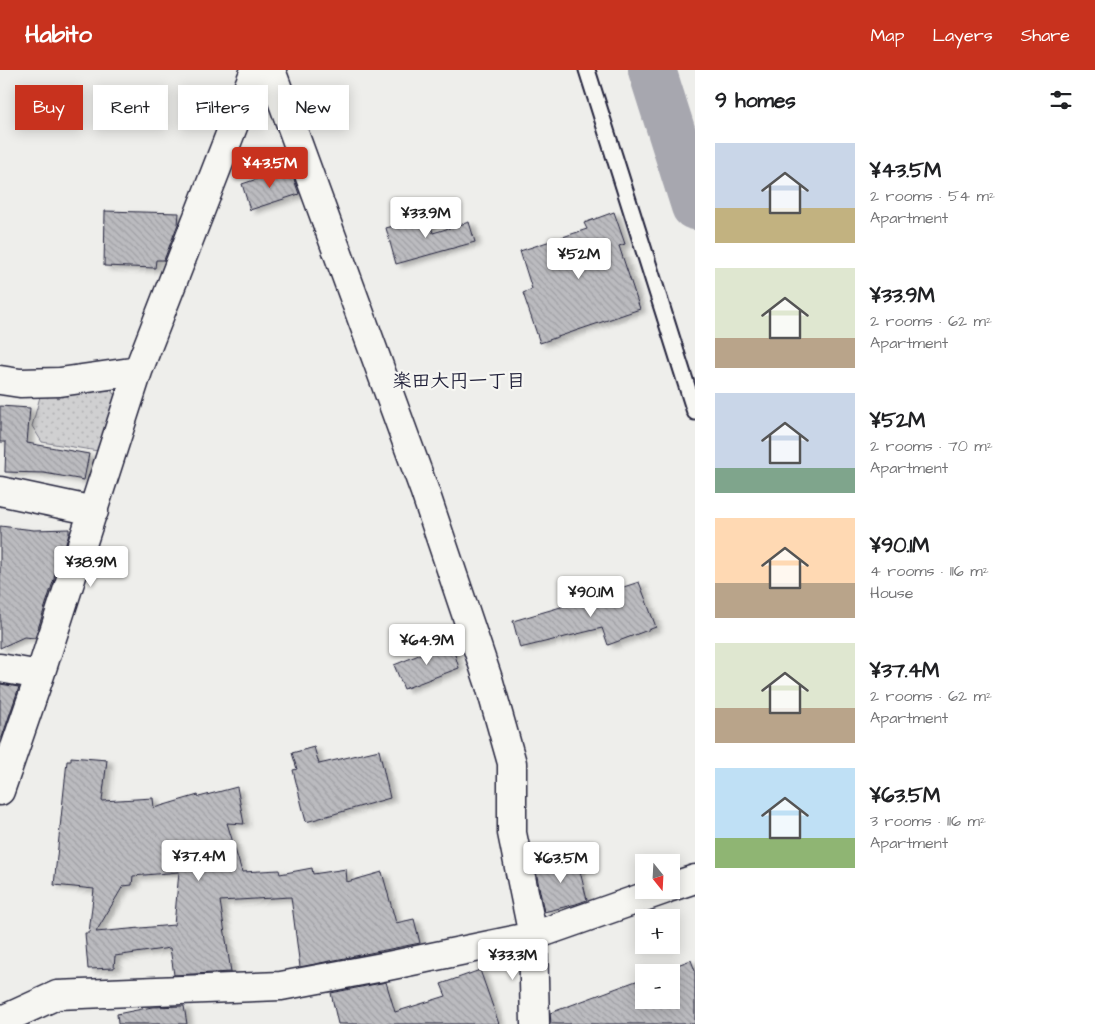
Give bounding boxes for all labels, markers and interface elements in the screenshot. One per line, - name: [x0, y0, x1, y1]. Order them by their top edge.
- text: Habito: [25, 18, 92, 52]
- text: Map: [870, 23, 904, 48]
- text: Layers: [932, 23, 993, 48]
- text: Share: [1021, 23, 1070, 48]
- chip: Buy: [15, 85, 83, 130]
- chip: Rent: [93, 85, 168, 130]
- chip: Filters: [178, 85, 268, 130]
- chip: New: [278, 85, 349, 130]
- text: 9 homes: [715, 86, 796, 115]
- icon: filters: [1047, 86, 1075, 114]
- pin: ¥43.5M: [229, 146, 311, 189]
- text: ¥43.5M: [243, 152, 297, 174]
- text: ¥43.5M: [870, 156, 941, 185]
- icon: home: [755, 163, 815, 223]
- text: 2 rooms · 54 m²: [870, 185, 995, 207]
- pin: ¥33.9M: [385, 196, 467, 239]
- text: ¥33.9M: [401, 202, 451, 224]
- text: Apartment: [870, 207, 948, 229]
- pin: ¥52M: [549, 238, 609, 280]
- text: ¥52M: [558, 243, 600, 265]
- text: ¥33.9M: [870, 281, 935, 310]
- icon: home: [755, 288, 815, 348]
- text: 2 rooms · 62 m²: [870, 310, 992, 332]
- text: Apartment: [870, 332, 948, 354]
- district label: 楽田大円一丁目: [392, 368, 526, 395]
- text: ¥52M: [870, 406, 925, 435]
- icon: home: [755, 413, 815, 473]
- text: 2 rooms · 70 m²: [870, 435, 993, 457]
- text: Apartment: [870, 457, 948, 479]
- text: ¥90.1M: [870, 531, 929, 560]
- icon: home: [755, 538, 815, 598]
- pin: ¥38.9M: [50, 546, 132, 588]
- text: ¥38.9M: [65, 551, 117, 573]
- text: 4 rooms · 116 m²: [870, 560, 989, 582]
- pin: ¥90.1M: [550, 576, 632, 618]
- text: ¥90.1M: [568, 581, 614, 603]
- text: House: [870, 582, 914, 604]
- pin: ¥64.9M: [386, 624, 468, 666]
- text: ¥64.9M: [400, 629, 454, 651]
- text: ¥37.4M: [870, 656, 939, 685]
- icon: home: [755, 663, 815, 723]
- text: 2 rooms · 62 m²: [870, 685, 992, 707]
- text: Apartment: [870, 707, 948, 729]
- text: ¥63.5M: [870, 781, 940, 810]
- icon: home: [755, 788, 815, 848]
- text: 3 rooms · 116 m²: [870, 810, 986, 832]
- text: Apartment: [870, 832, 948, 854]
- pin: ¥37.4M: [158, 840, 240, 882]
- pin: ¥63.5M: [520, 842, 602, 884]
- text: ¥37.4M: [173, 845, 225, 867]
- text: ¥63.5M: [534, 847, 588, 869]
- north arrow: [635, 854, 680, 899]
- map controls: [635, 854, 680, 1009]
- button: +: [635, 909, 680, 954]
- pin: ¥33.3M: [472, 938, 554, 981]
- text: ¥33.3M: [489, 944, 537, 966]
- button: −: [635, 964, 680, 1009]

